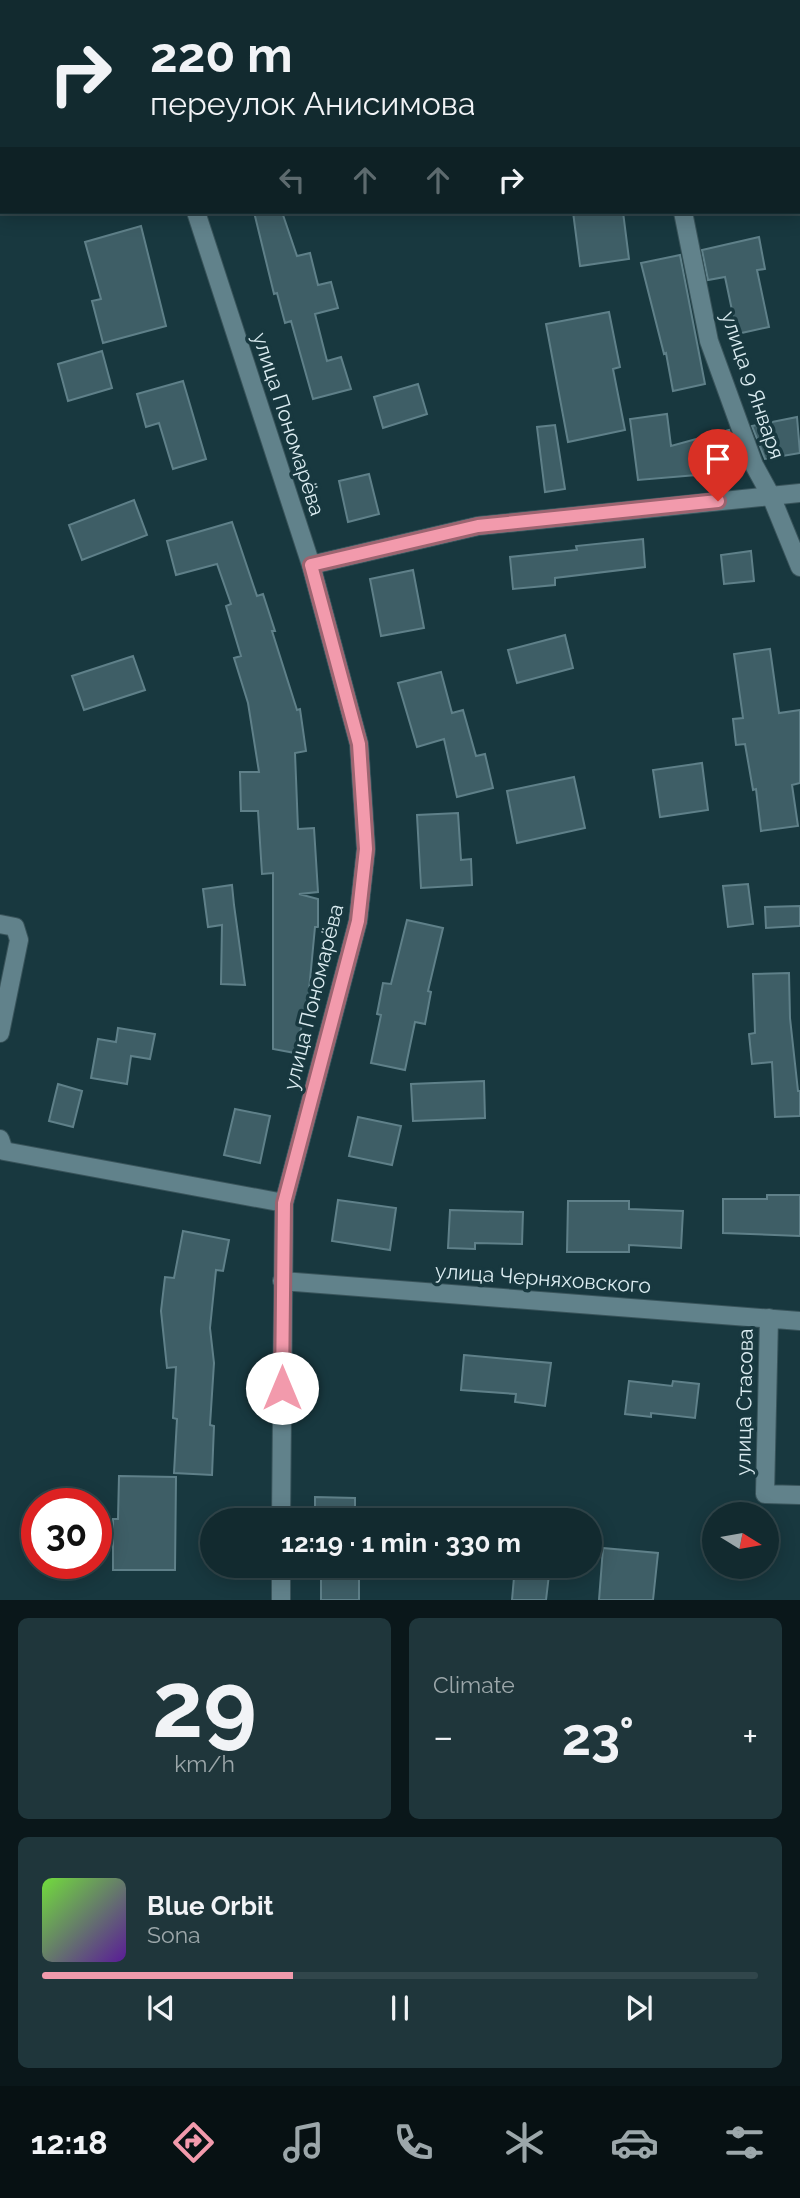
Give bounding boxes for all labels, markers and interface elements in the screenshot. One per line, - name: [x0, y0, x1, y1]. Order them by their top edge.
- text: 220 m: [150, 26, 293, 83]
- icon: right: [35, 28, 126, 119]
- text: переулок Анисимова: [150, 85, 475, 122]
- icon: left: [273, 161, 311, 199]
- icon: ahead: [346, 161, 384, 199]
- icon: ahead: [419, 161, 457, 199]
- icon: right: [492, 161, 530, 199]
- street label: улица 9 Января: [716, 308, 790, 462]
- street label: улица Пономарёва: [248, 329, 330, 519]
- pin: [688, 429, 748, 501]
- icon: arrive: [699, 440, 737, 478]
- street label: улица Пономарёва: [278, 901, 348, 1093]
- street label: улица Черняховского: [434, 1258, 652, 1298]
- street label: улица Стасова: [730, 1328, 758, 1476]
- position arrow: [245, 1351, 319, 1425]
- speed limit sign: 30: [21, 1488, 112, 1579]
- north arrow: [702, 1502, 779, 1578]
- map controls: [702, 1502, 779, 1579]
- text: 12:19 · 1 min · 330 m: [281, 1528, 521, 1558]
- text: 29: [152, 1651, 257, 1758]
- text: Climate: [433, 1671, 515, 1698]
- text: 23°: [562, 1706, 634, 1767]
- text: −: [433, 1714, 453, 1759]
- text: +: [742, 1714, 758, 1759]
- text: km/h: [174, 1750, 235, 1777]
- text: Blue Orbit: [147, 1891, 274, 1921]
- text: Sona: [147, 1921, 201, 1948]
- icon: previous: [142, 1989, 180, 2027]
- icon: pause: [381, 1989, 419, 2027]
- icon: next: [620, 1989, 658, 2027]
- icon: directions: [169, 2118, 218, 2167]
- icon: music: [279, 2118, 328, 2167]
- icon: phone: [389, 2118, 438, 2167]
- icon: climate: [500, 2118, 549, 2167]
- icon: car: [610, 2118, 659, 2167]
- icon: filters: [720, 2118, 769, 2167]
- text: 12:18: [31, 2124, 108, 2161]

